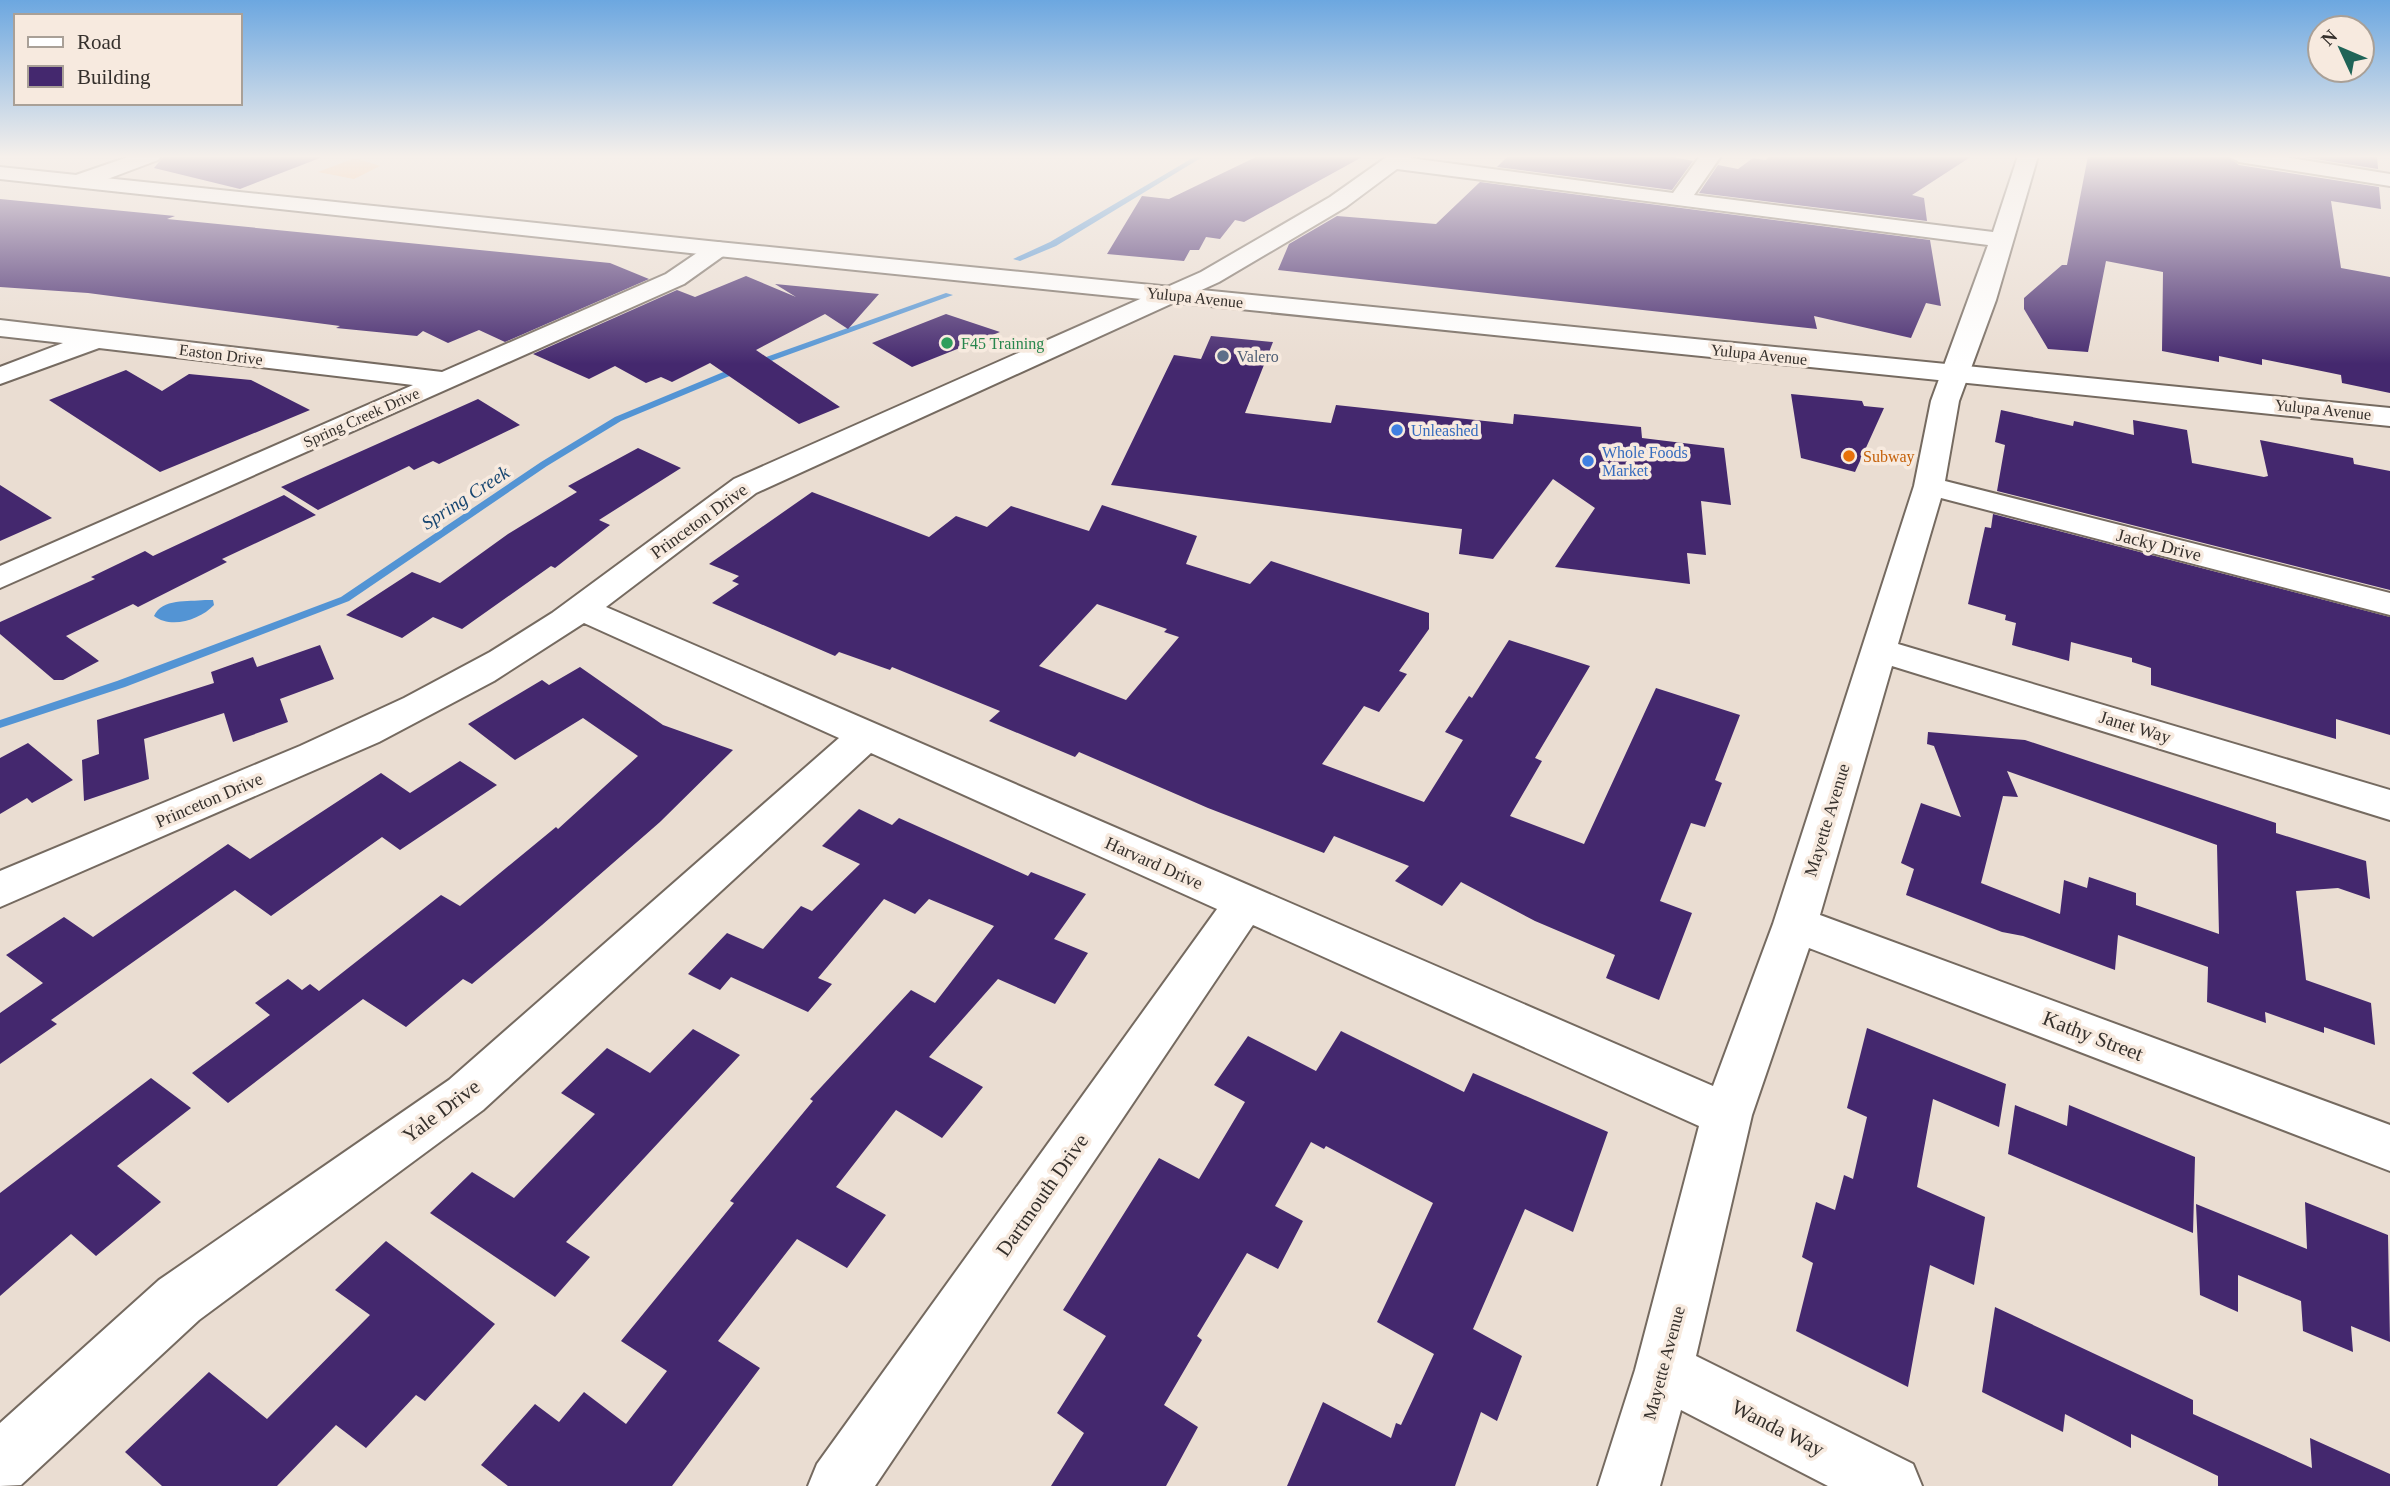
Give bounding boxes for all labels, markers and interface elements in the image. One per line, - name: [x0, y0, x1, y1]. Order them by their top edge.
- legend: [14, 14, 242, 105]
- north arrow: [2306, 14, 2376, 84]
- text: N: [2317, 25, 2342, 50]
- text: Road: [77, 30, 122, 54]
- text: Building: [77, 65, 151, 89]
- street label: Yulupa Avenue: [1146, 284, 1244, 312]
- marker: F45 Training: [939, 335, 955, 351]
- place label: F45 Training: [961, 335, 1044, 353]
- street label: Easton Drive: [178, 341, 264, 368]
- street label: Yulupa Avenue: [1710, 341, 1808, 369]
- marker: Valero: [1215, 348, 1231, 364]
- place label: Valero: [1237, 348, 1279, 365]
- street label: Spring Creek Drive: [301, 384, 422, 452]
- street label: Yulupa Avenue: [2274, 396, 2372, 424]
- marker: Unleashed: [1389, 422, 1405, 438]
- place label: Unleashed: [1411, 422, 1479, 439]
- place label: Whole Foods Market: [1602, 444, 1688, 479]
- marker: Subway: [1841, 448, 1857, 464]
- place label: Subway: [1863, 448, 1915, 466]
- marker: Whole Foods Market: [1580, 453, 1596, 469]
- water label: Spring Creek: [418, 461, 513, 533]
- street label: Princeton Drive: [647, 479, 751, 563]
- street label: Jacky Drive: [2115, 525, 2203, 565]
- street label: Janet Way: [2097, 707, 2173, 747]
- street label: Mayette Avenue: [1800, 761, 1854, 879]
- street label: Princeton Drive: [152, 768, 266, 832]
- street label: Harvard Drive: [1102, 833, 1206, 893]
- street label: Kathy Street: [2039, 1006, 2147, 1066]
- street label: Yale Drive: [398, 1074, 484, 1148]
- street label: Dartmouth Drive: [991, 1129, 1093, 1261]
- street label: Mayette Avenue: [1639, 1304, 1689, 1422]
- street label: Wanda Way: [1728, 1394, 1829, 1462]

